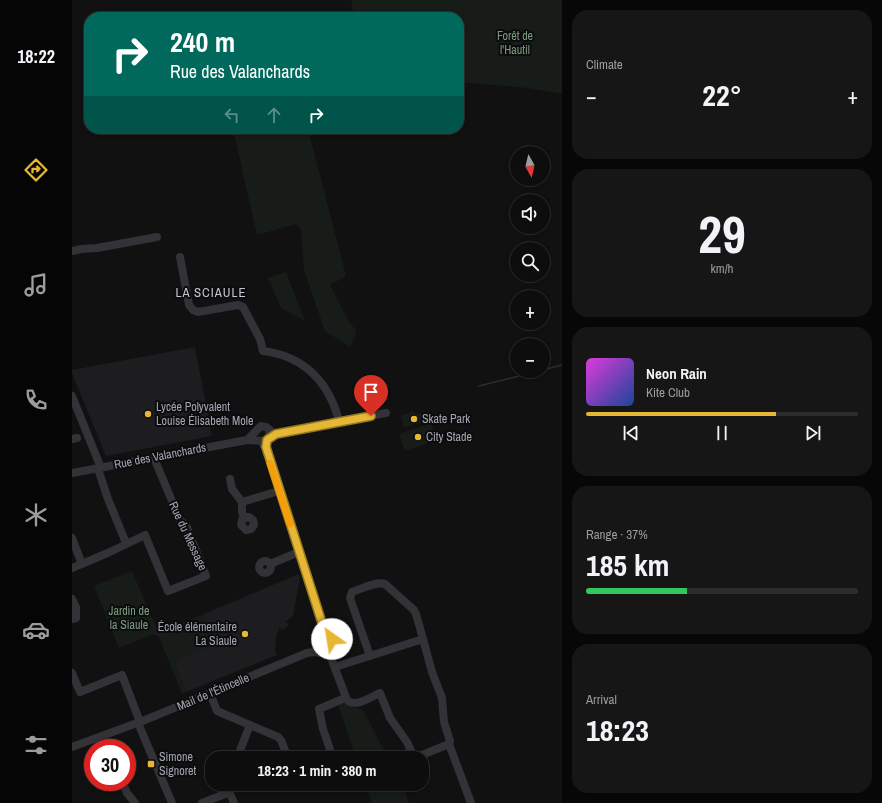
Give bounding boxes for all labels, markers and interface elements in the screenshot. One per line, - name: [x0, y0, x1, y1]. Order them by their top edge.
- text: 240 m: [170, 23, 235, 61]
- icon: right: [104, 28, 156, 80]
- park label: Forêt de l'Hautil: [497, 28, 533, 58]
- text: 18:22: [17, 44, 55, 69]
- text: Climate: [586, 56, 623, 73]
- text: Rue des Valanchards: [170, 59, 310, 84]
- text: 22°: [702, 75, 742, 115]
- text: −: [586, 81, 597, 111]
- text: +: [847, 81, 858, 111]
- icon: left: [221, 104, 243, 126]
- icon: ahead: [263, 104, 285, 126]
- icon: right: [305, 104, 327, 126]
- north arrow: [510, 146, 550, 186]
- map controls: [510, 146, 550, 378]
- icon: directions: [22, 156, 50, 184]
- button: sound: [510, 194, 550, 234]
- text: 29: [698, 199, 746, 269]
- button: search: [510, 242, 550, 282]
- text: km/h: [710, 260, 734, 277]
- icon: music: [22, 271, 50, 299]
- district label: LA SCIAULE: [175, 284, 247, 301]
- button: +: [510, 290, 550, 330]
- button: −: [510, 338, 550, 378]
- text: Neon Rain: [646, 363, 707, 384]
- pin: [354, 375, 388, 416]
- icon: arrive: [360, 381, 382, 403]
- text: Kite Club: [646, 384, 690, 401]
- icon: phone: [22, 386, 50, 414]
- place label: Lycée Polyvalent Louise Élisabeth Mole: [156, 399, 253, 429]
- marker: Lycée Polyvalent Louise Élisabeth Mole: [143, 409, 153, 419]
- place label: Skate Park: [422, 411, 470, 427]
- marker: Skate Park: [409, 414, 419, 424]
- icon: previous: [620, 422, 642, 444]
- icon: pause: [711, 422, 733, 444]
- icon: next: [802, 422, 824, 444]
- place label: City Stade: [426, 429, 472, 445]
- marker: City Stade: [413, 432, 423, 442]
- street label: Rue des Valanchards: [113, 439, 207, 473]
- street label: Rue du Message: [165, 499, 211, 573]
- icon: climate: [22, 501, 50, 529]
- text: Range · 37%: [586, 526, 648, 543]
- text: 185 km: [586, 545, 669, 585]
- park label: Jardin de la Siaule: [108, 603, 150, 633]
- icon: car: [22, 616, 50, 644]
- position arrow: [311, 618, 353, 660]
- place label: École élémentaire La Siaule: [158, 619, 237, 649]
- marker: École élémentaire La Siaule: [240, 629, 250, 639]
- street label: Mail de l'Étincelle: [175, 670, 251, 714]
- text: Arrival: [586, 691, 617, 708]
- text: 18:23: [586, 710, 649, 750]
- icon: filters: [22, 731, 50, 759]
- speed limit sign: 30: [84, 739, 136, 791]
- place label: Simone Signoret: [159, 749, 196, 779]
- marker: Simone Signoret: [146, 759, 156, 769]
- text: 18:23 · 1 min · 380 m: [258, 760, 376, 781]

